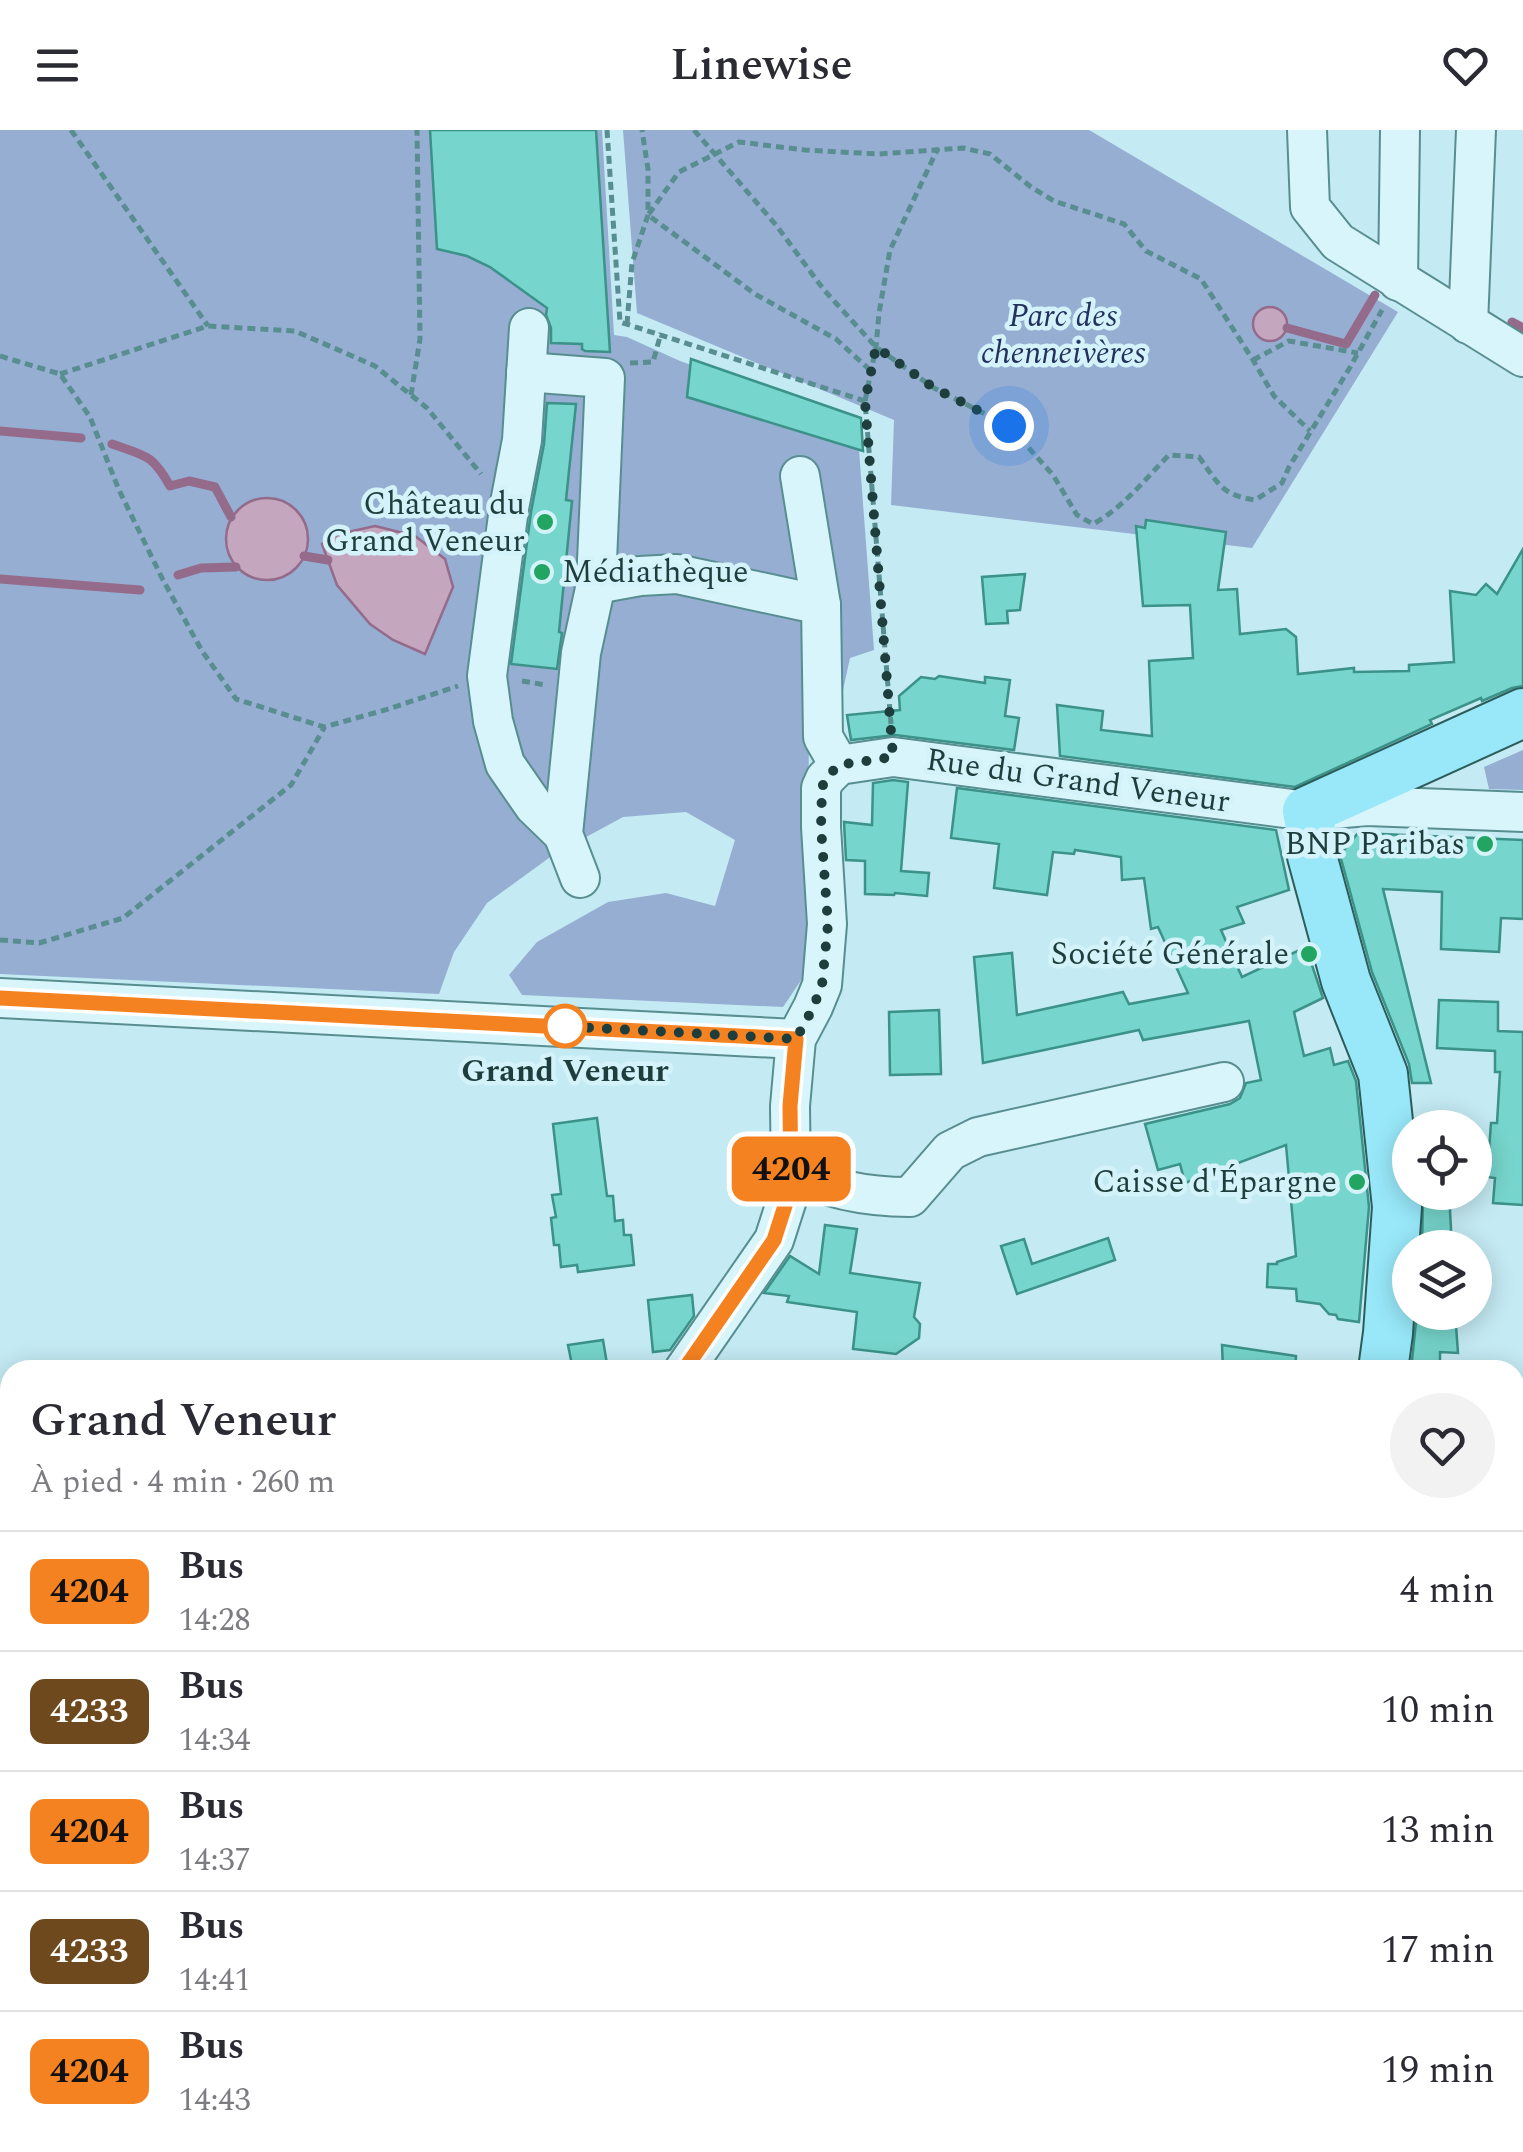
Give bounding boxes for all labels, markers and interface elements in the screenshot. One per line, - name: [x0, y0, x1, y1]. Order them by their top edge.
- text: Linewise: [670, 31, 853, 100]
- icon: menu: [30, 38, 85, 93]
- icon: heart: [1438, 38, 1493, 93]
- park label: Parc des chenneivères: [980, 292, 1146, 378]
- your location: [984, 401, 1034, 451]
- place label: Château du Grand Veneur: [325, 480, 525, 566]
- marker: Château du Grand Veneur: [534, 511, 556, 533]
- place label: Médiathèque: [562, 548, 748, 597]
- marker: Médiathèque: [531, 561, 553, 583]
- street label: Rue du Grand Veneur: [923, 735, 1233, 827]
- place label: BNP Paribas: [1285, 820, 1465, 869]
- marker: BNP Paribas: [1474, 833, 1496, 855]
- place label: Société Générale: [1051, 930, 1289, 979]
- marker: Société Générale: [1298, 943, 1320, 965]
- marker: Grand Veneur: [544, 1005, 586, 1047]
- place label: Grand Veneur: [461, 1047, 669, 1096]
- map controls: [1392, 1110, 1492, 1330]
- button: locate: [1392, 1110, 1492, 1210]
- line badge: 4204: [721, 1136, 861, 1202]
- text: 4204: [752, 1143, 830, 1196]
- place label: Caisse d'Épargne: [1093, 1158, 1337, 1207]
- marker: Caisse d'Épargne: [1346, 1171, 1368, 1193]
- button: layers: [1392, 1230, 1492, 1330]
- text: Grand Veneur: [30, 1384, 336, 1457]
- button: heart: [1390, 1393, 1495, 1498]
- text: À pied · 4 min · 260 m: [30, 1458, 335, 1507]
- text: Bus: [179, 1538, 244, 1596]
- text: 4 min: [1400, 1562, 1495, 1620]
- text: 4204: [50, 1565, 129, 1618]
- text: 14:28: [179, 1596, 251, 1645]
- text: Bus: [179, 1658, 244, 1716]
- text: 10 min: [1381, 1682, 1495, 1740]
- text: 4233: [50, 1685, 129, 1738]
- text: 14:34: [179, 1716, 251, 1765]
- text: Bus: [179, 1778, 244, 1836]
- text: 13 min: [1381, 1802, 1495, 1860]
- text: 4204: [50, 1805, 129, 1858]
- text: 14:37: [179, 1836, 251, 1885]
- text: Bus: [179, 1898, 244, 1956]
- text: 17 min: [1381, 1922, 1495, 1980]
- text: 4233: [50, 1925, 129, 1978]
- text: 14:41: [179, 1956, 251, 2005]
- text: Bus: [179, 2018, 244, 2076]
- text: 19 min: [1381, 2042, 1495, 2100]
- text: 4204: [50, 2045, 129, 2098]
- text: 14:43: [179, 2076, 251, 2125]

